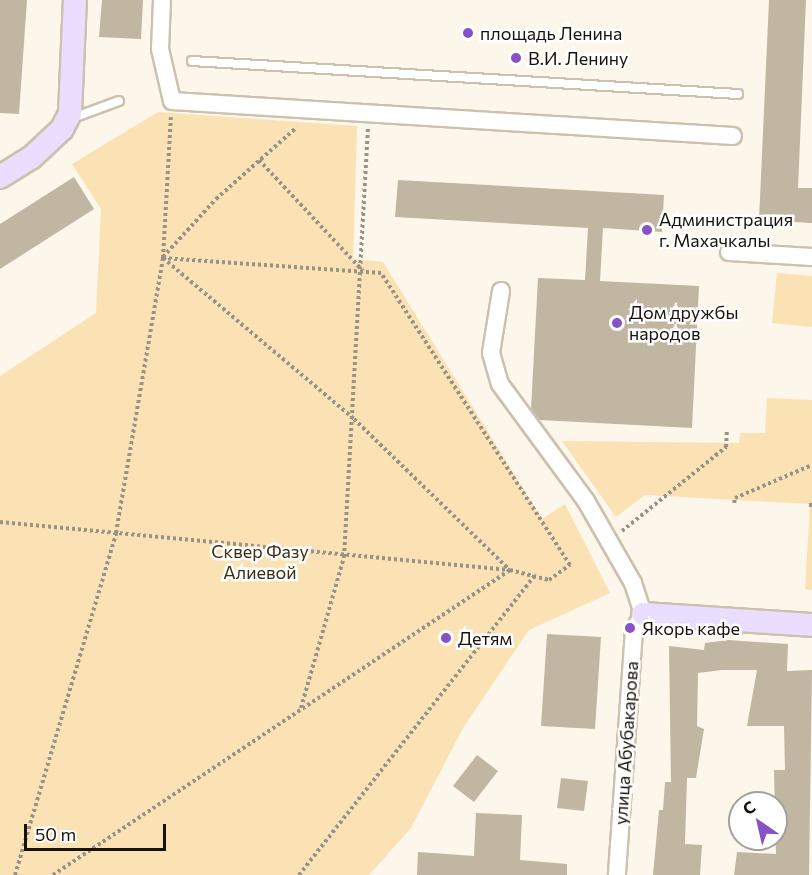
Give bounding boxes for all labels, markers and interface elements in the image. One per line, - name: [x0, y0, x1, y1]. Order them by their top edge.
- place label: площадь Ленина: [480, 22, 622, 44]
- marker: площадь Ленина: [461, 26, 475, 40]
- place label: В.И. Ленину: [528, 47, 628, 69]
- marker: В.И. Ленину: [509, 51, 523, 65]
- place label: Администрация г. Махачкалы: [659, 209, 793, 252]
- marker: Администрация г. Махачкалы: [640, 223, 654, 237]
- place label: Дом дружбы народов: [629, 302, 738, 344]
- marker: Дом дружбы народов: [610, 316, 624, 330]
- park label: Сквер Фазу Алиевой: [211, 541, 309, 584]
- place label: Якорь кафе: [642, 617, 740, 639]
- marker: Якорь кафе: [623, 621, 637, 635]
- place label: Детям: [458, 627, 512, 649]
- marker: Детям: [439, 631, 453, 645]
- street label: улица Абубакарова: [610, 660, 642, 826]
- north arrow: [728, 791, 788, 851]
- text: С: [739, 796, 759, 818]
- scale bar: [27, 812, 170, 850]
- text: 50 m: [35, 823, 76, 845]

